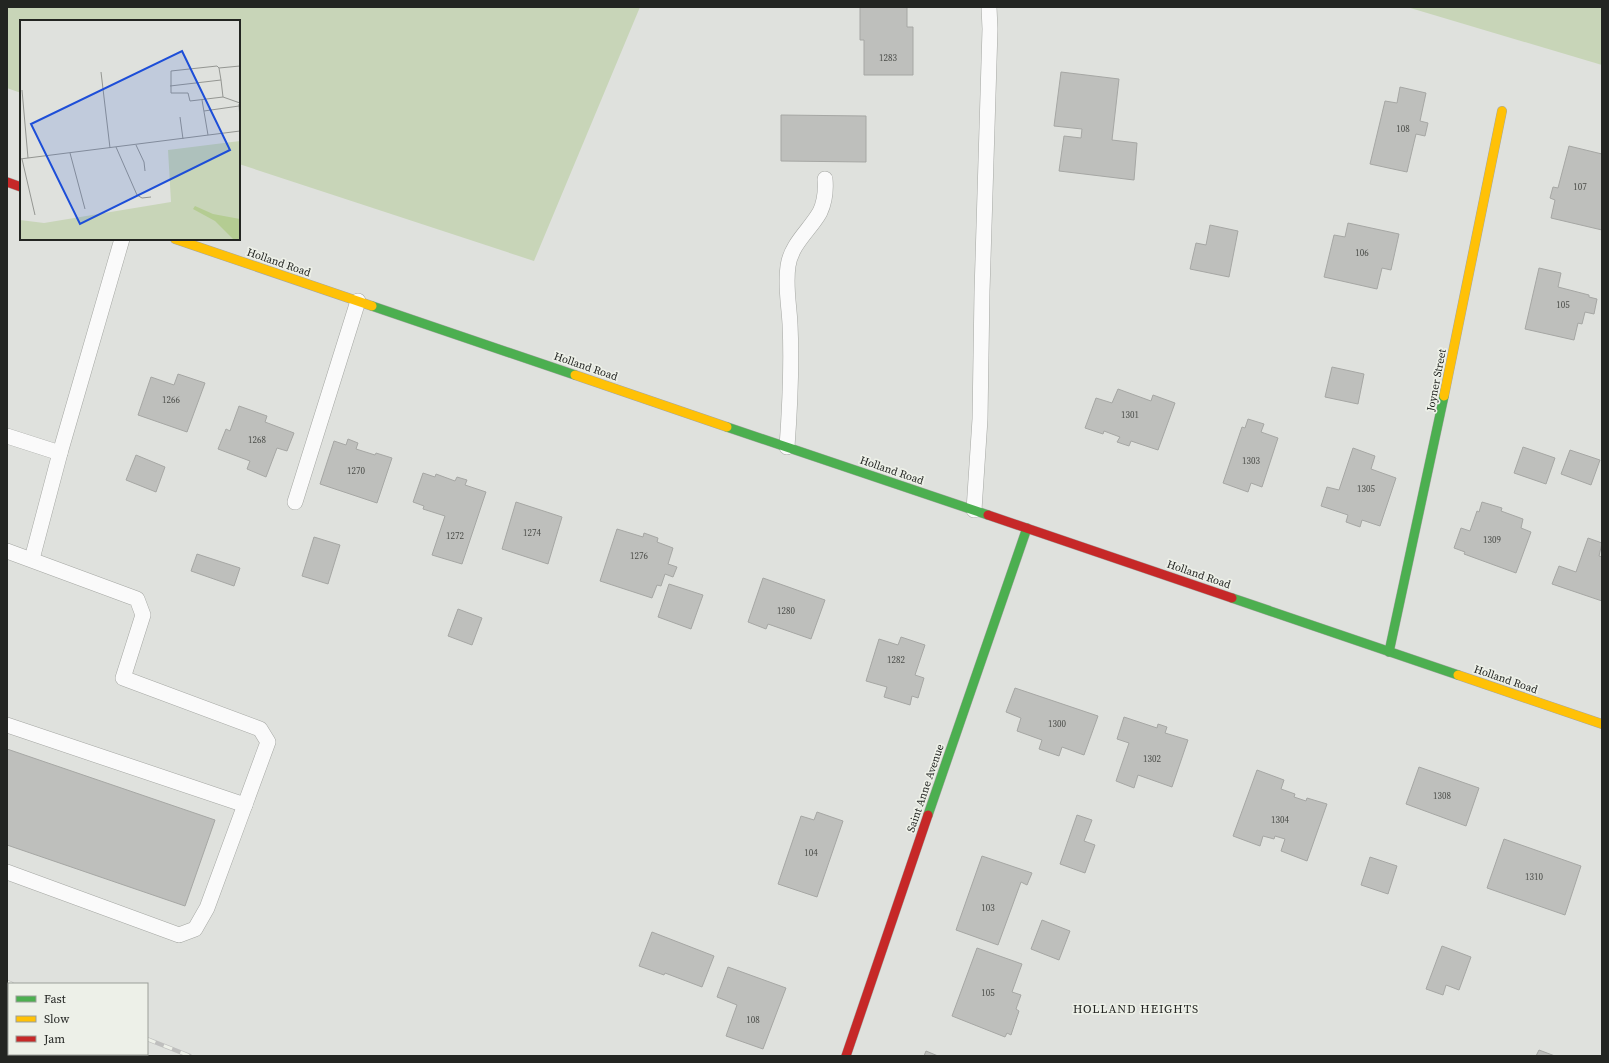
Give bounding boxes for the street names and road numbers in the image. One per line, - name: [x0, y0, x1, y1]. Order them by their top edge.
- street label: Holland Road: [245, 245, 314, 281]
- street label: Joyner Street: [1423, 347, 1450, 414]
- street label: Holland Road: [552, 349, 621, 385]
- street label: Holland Road: [858, 453, 927, 489]
- street label: Holland Road: [1165, 557, 1234, 593]
- street label: Holland Road: [1472, 662, 1541, 698]
- street label: Saint Anne Avenue: [903, 742, 948, 834]

